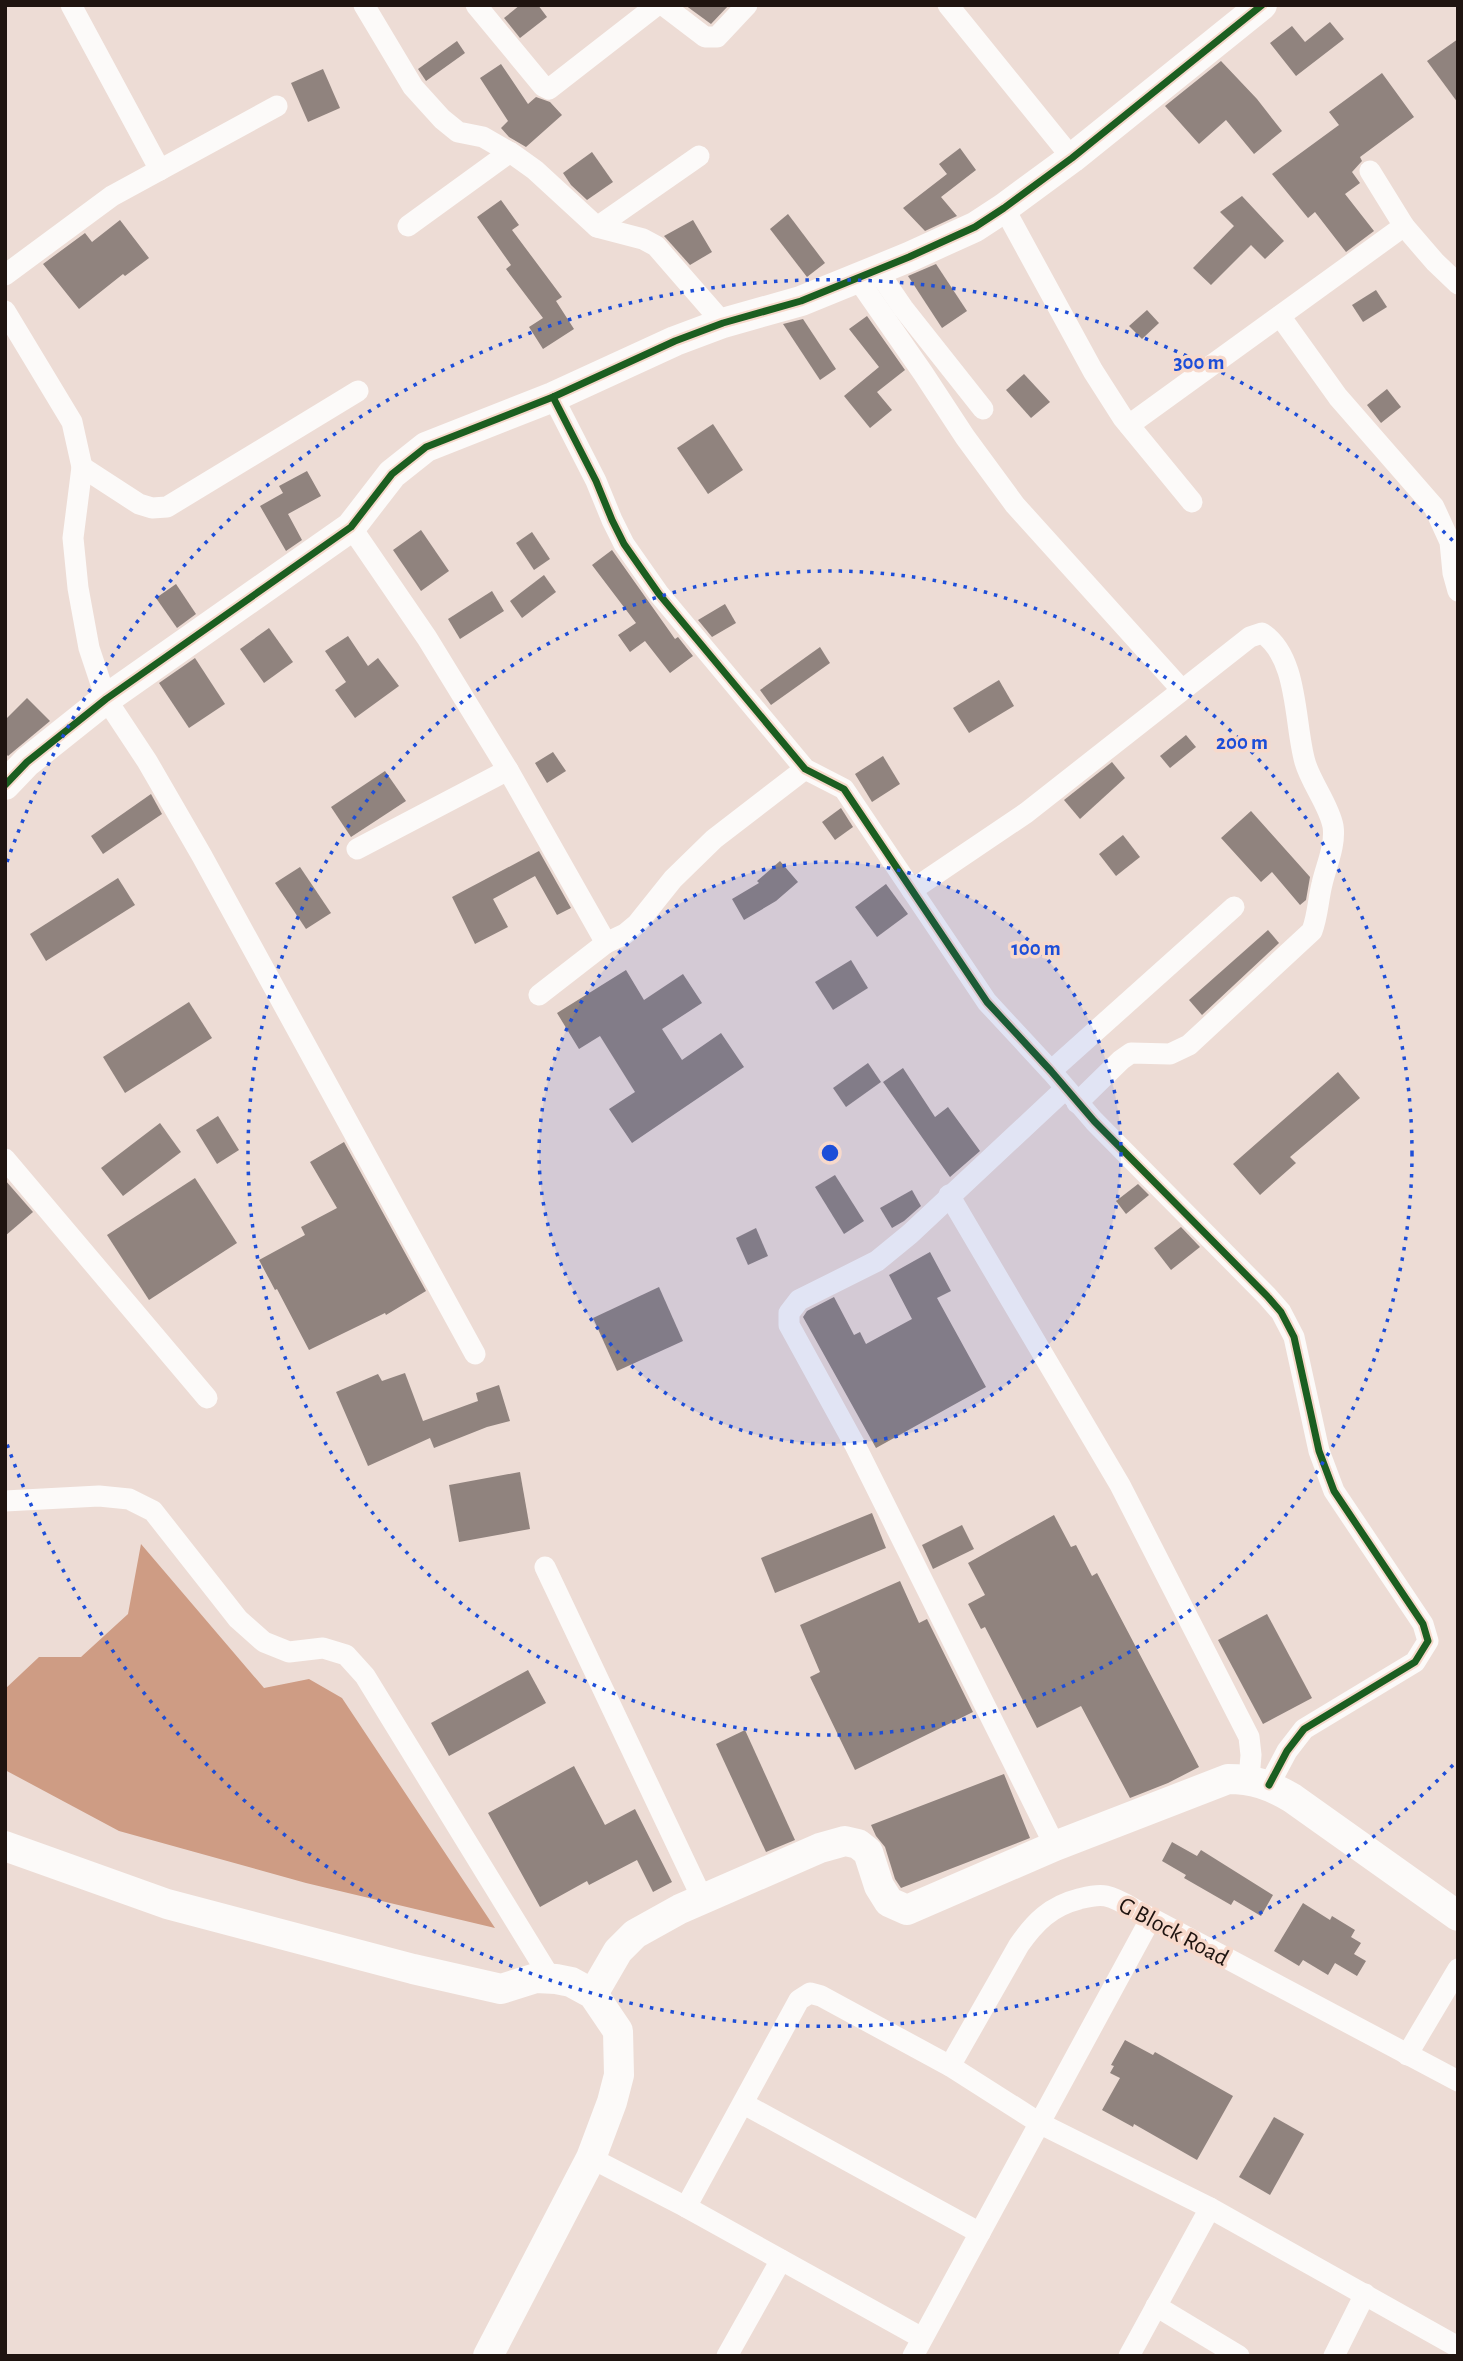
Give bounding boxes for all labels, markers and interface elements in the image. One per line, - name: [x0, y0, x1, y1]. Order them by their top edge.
- text: 300 m: [1173, 352, 1225, 373]
- text: 200 m: [1216, 732, 1268, 753]
- text: 100 m: [1011, 938, 1061, 959]
- centre of rings: [818, 1141, 842, 1165]
- street label: G Block Road: [1115, 1893, 1233, 1971]

